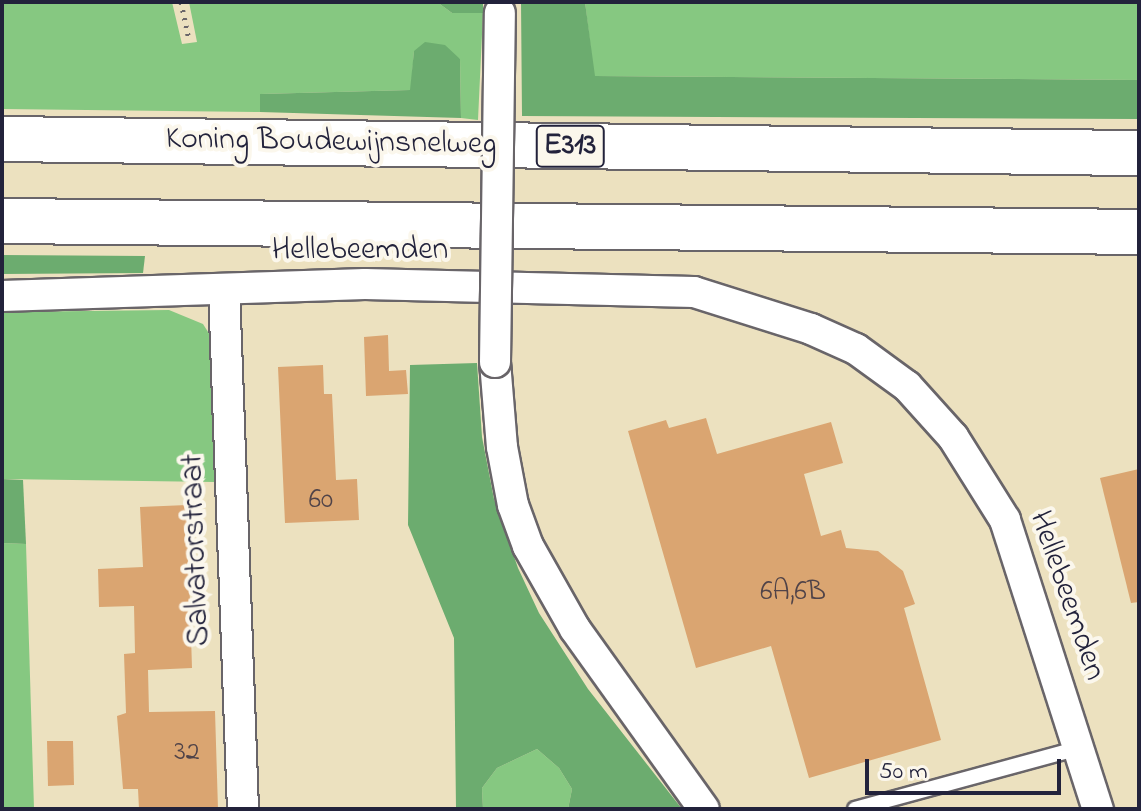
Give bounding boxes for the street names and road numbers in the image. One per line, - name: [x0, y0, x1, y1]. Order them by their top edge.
- road number: E313: [534, 120, 606, 172]
- street label: Koning Boudewijnsnelweg: [165, 121, 497, 165]
- street label: Hellebeemden: [272, 232, 448, 270]
- street label: Salvatorstraat: [174, 453, 220, 647]
- street label: Hellebeemden: [1019, 506, 1113, 686]

